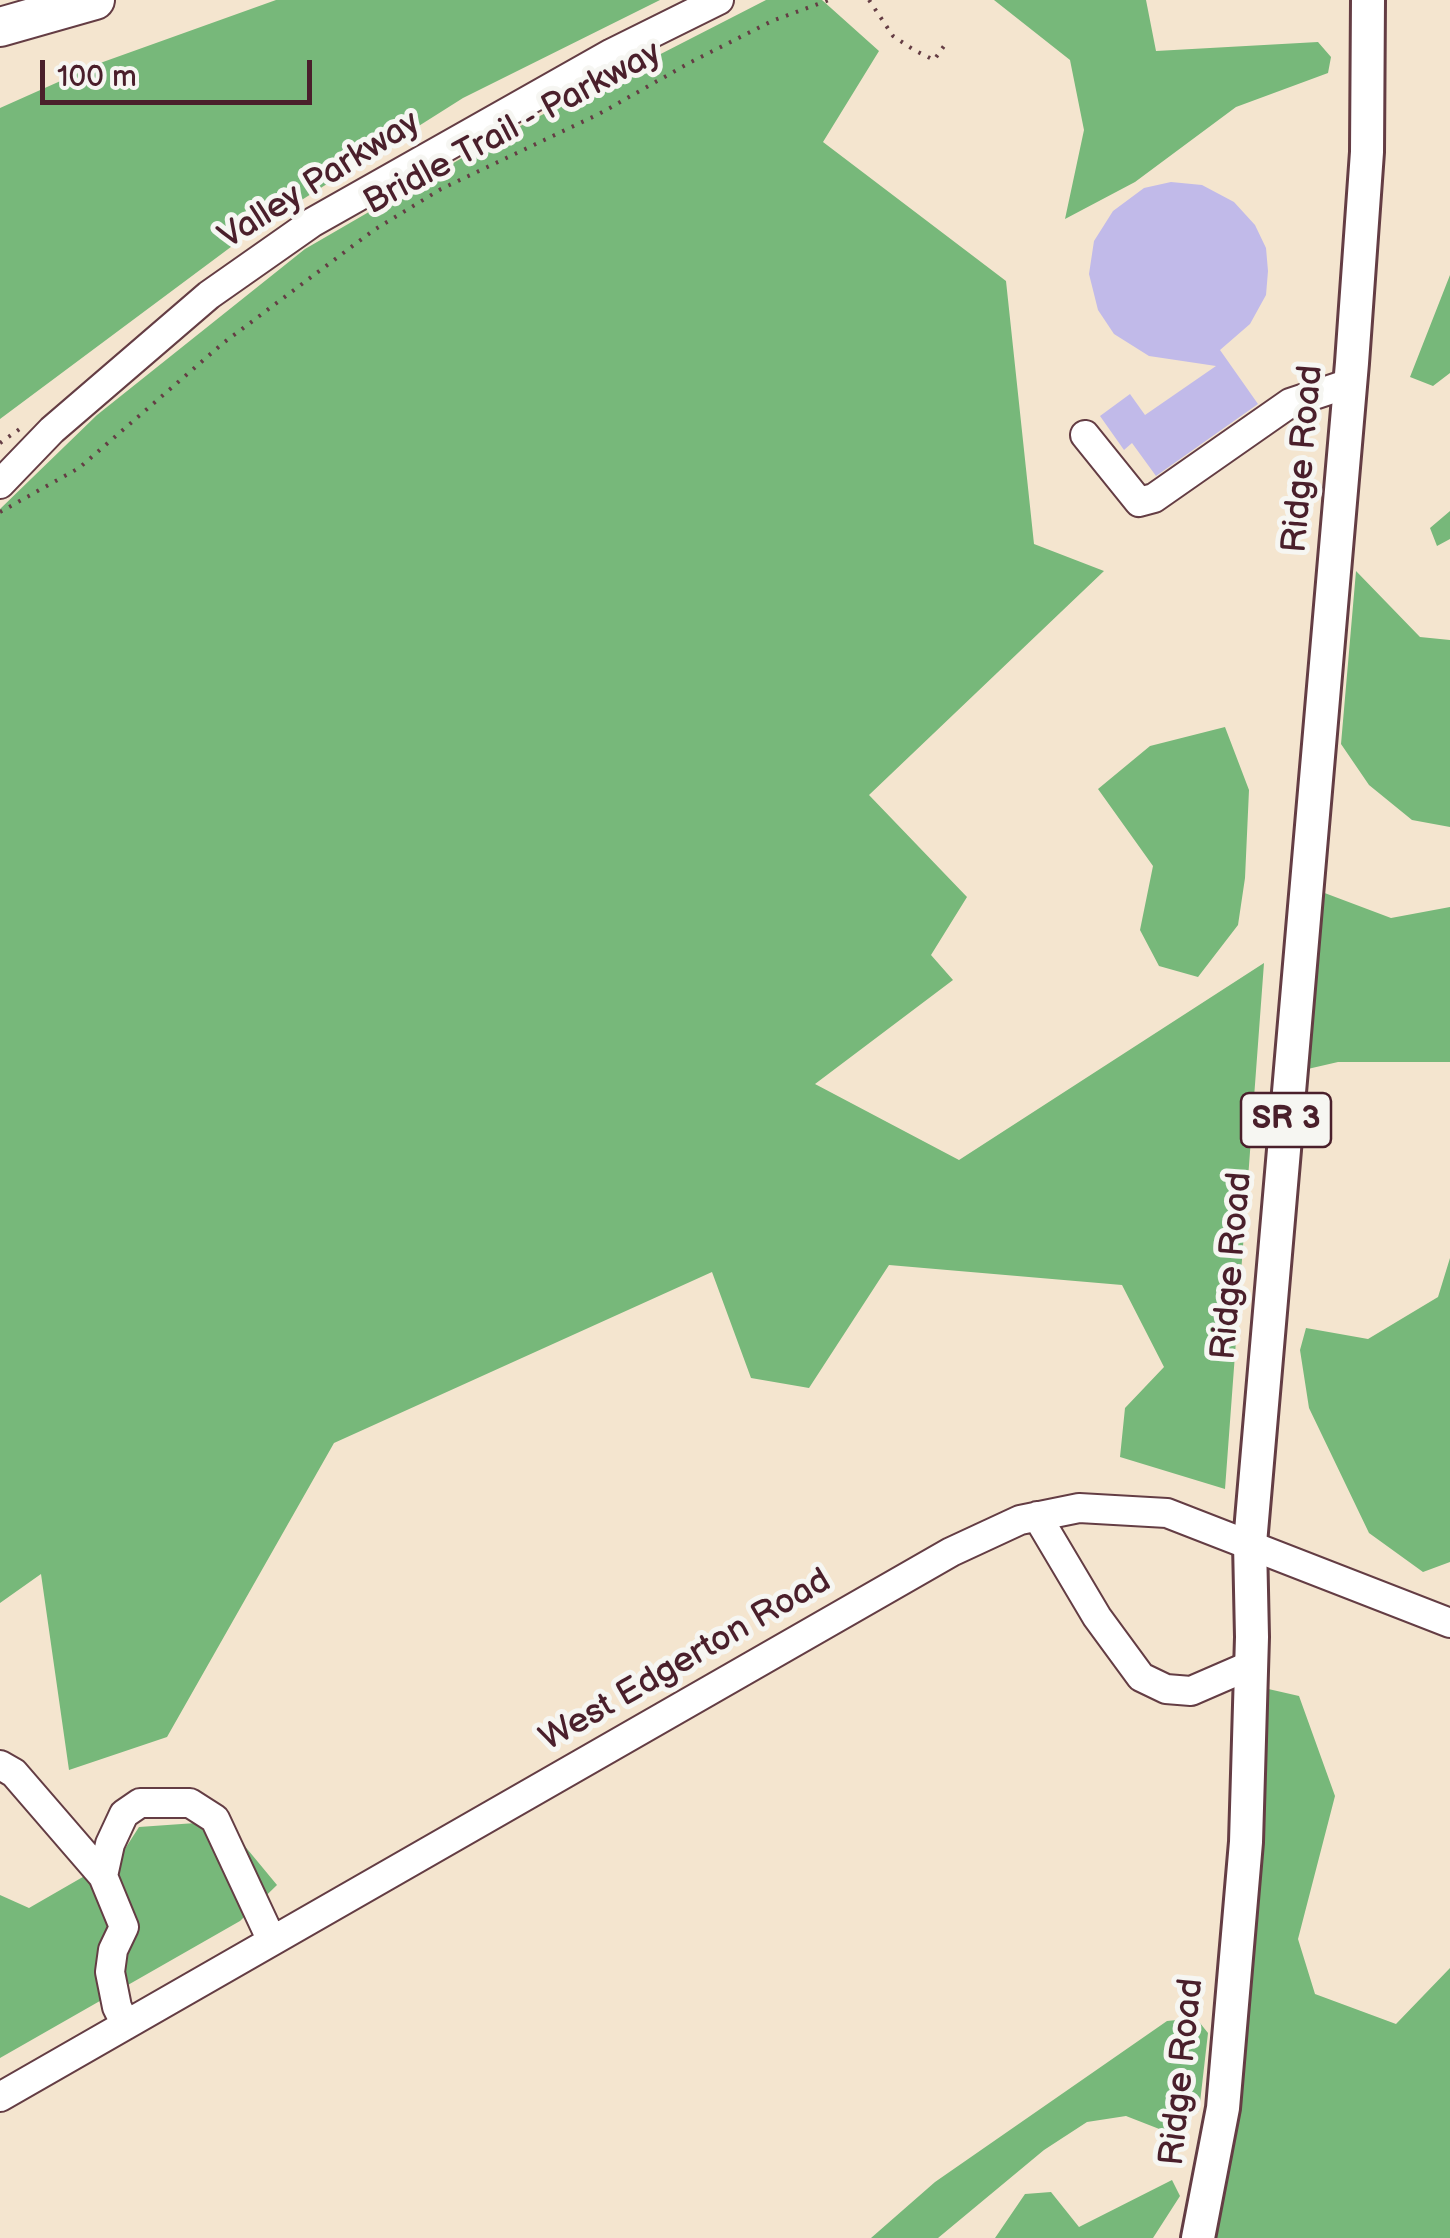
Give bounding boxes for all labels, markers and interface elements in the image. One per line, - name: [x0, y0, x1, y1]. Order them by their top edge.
- street label: Bridle Trail - Parkway: [357, 33, 669, 225]
- scale bar: [45, 40, 318, 102]
- text: 100 m: [57, 59, 137, 95]
- street label: Valley Parkway: [212, 103, 428, 259]
- street label: Ridge Road: [1275, 363, 1333, 555]
- road number: SR 3: [1241, 1093, 1331, 1147]
- street label: Ridge Road: [1204, 1170, 1262, 1362]
- street label: West Edgerton Road: [533, 1561, 839, 1761]
- street label: Ridge Road: [1152, 1976, 1214, 2168]

